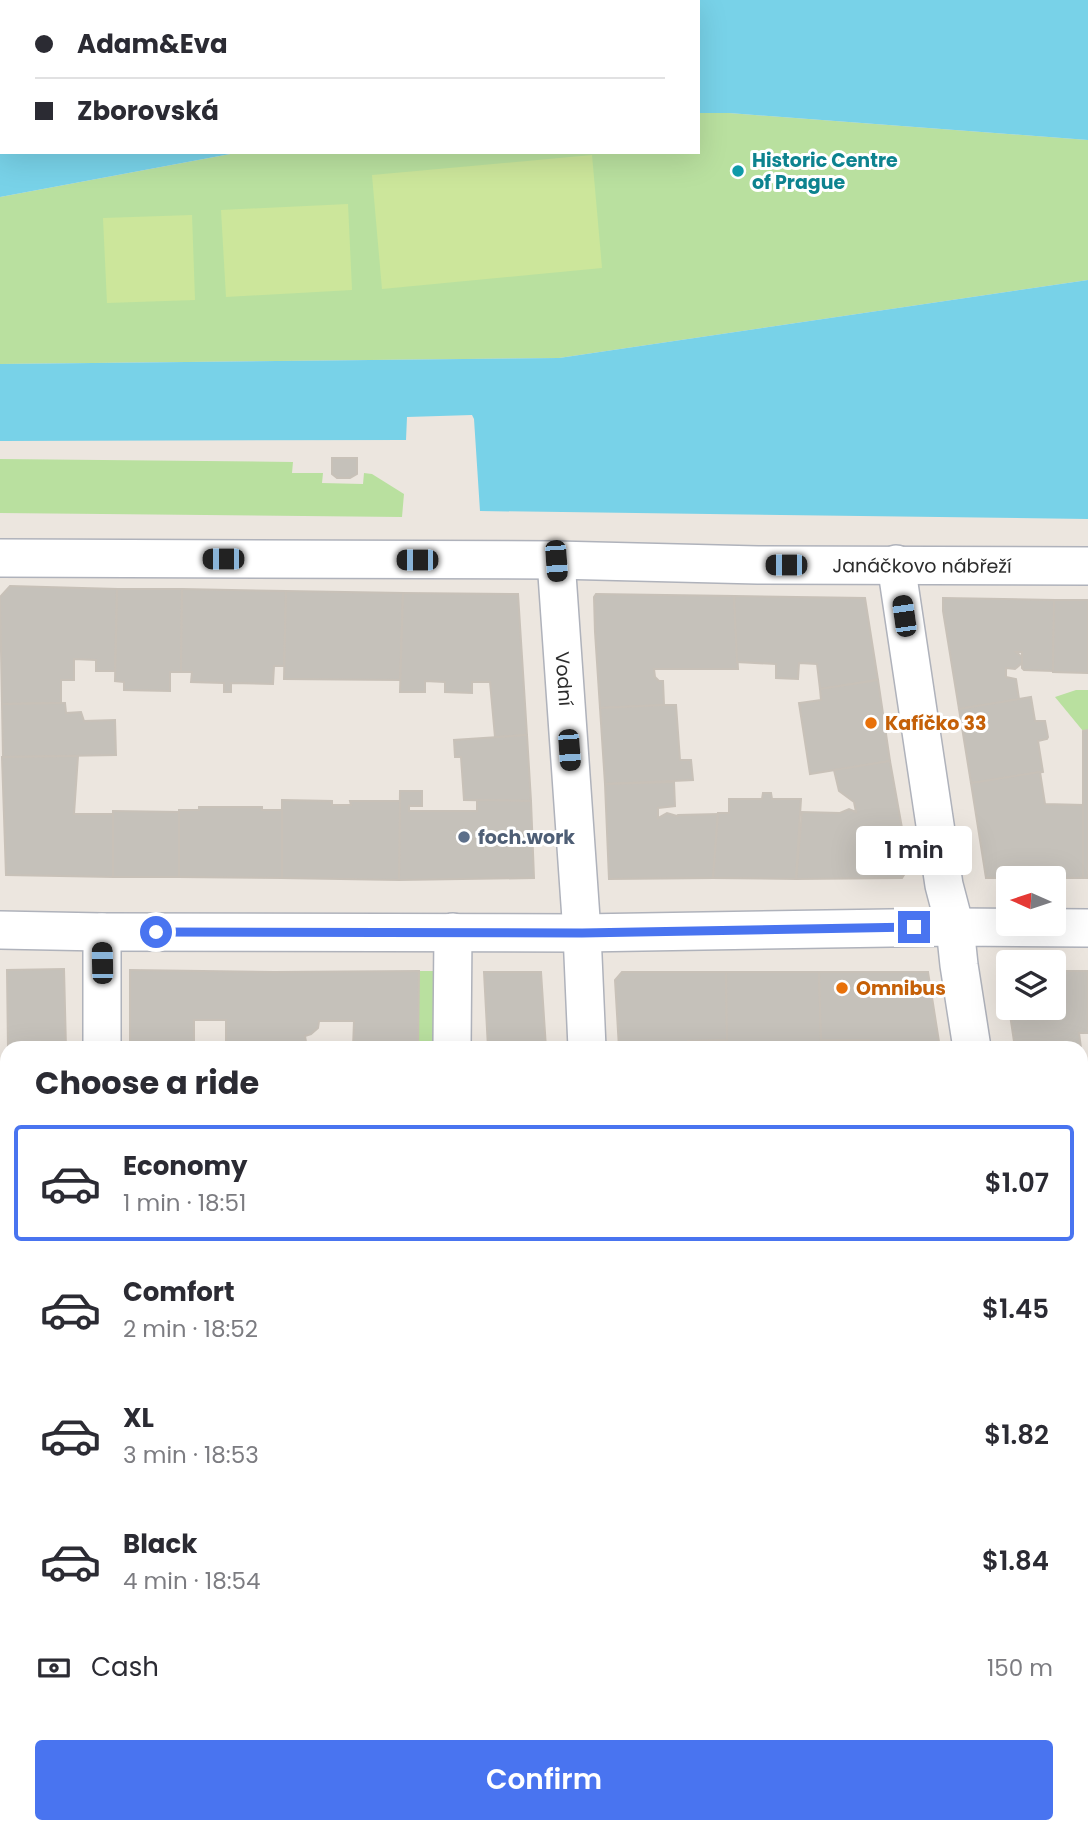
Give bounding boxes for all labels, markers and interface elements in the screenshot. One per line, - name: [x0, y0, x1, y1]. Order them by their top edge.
- text: Adam&Eva: [77, 26, 228, 62]
- text: Zborovská: [77, 93, 219, 129]
- place label: Historic Centre of Prague: [752, 147, 898, 196]
- marker: Historic Centre of Prague: [730, 163, 746, 179]
- car: [545, 539, 568, 583]
- car: [203, 549, 245, 570]
- car: [397, 550, 439, 571]
- street label: Janáčkovo nábřeží: [832, 552, 1012, 580]
- car: [766, 555, 808, 576]
- car: [891, 594, 918, 638]
- street label: Vodní: [548, 650, 579, 707]
- place label: Kafíčko 33: [885, 710, 986, 737]
- marker: Kafíčko 33: [863, 715, 879, 731]
- car: [558, 728, 581, 772]
- place label: foch.work: [478, 824, 575, 851]
- callout: 1 min: [856, 825, 972, 874]
- marker: foch.work: [456, 829, 472, 845]
- text: 1 min: [884, 834, 944, 866]
- north arrow: [996, 866, 1066, 936]
- map controls: [996, 866, 1066, 1020]
- route end: [898, 911, 930, 943]
- route start: [140, 916, 172, 948]
- car: [92, 942, 113, 984]
- button: layers: [996, 950, 1066, 1020]
- place label: Omnibus: [856, 975, 946, 1002]
- marker: Omnibus: [834, 980, 850, 996]
- text: Choose a ride: [35, 1060, 259, 1105]
- text: Economy: [123, 1148, 247, 1184]
- icon: car: [39, 1152, 102, 1215]
- text: $1.07: [985, 1165, 1049, 1201]
- text: 1 min · 18:51: [123, 1187, 246, 1219]
- text: Comfort: [123, 1274, 235, 1310]
- icon: car: [39, 1278, 102, 1341]
- text: $1.45: [982, 1291, 1049, 1327]
- text: 2 min · 18:52: [123, 1313, 258, 1345]
- text: XL: [123, 1400, 154, 1436]
- icon: car: [39, 1404, 102, 1467]
- text: $1.82: [984, 1417, 1049, 1453]
- text: 3 min · 18:53: [123, 1439, 259, 1471]
- text: Black: [123, 1526, 197, 1562]
- icon: car: [39, 1530, 102, 1593]
- text: $1.84: [982, 1543, 1049, 1579]
- text: 4 min · 18:54: [123, 1565, 261, 1597]
- icon: cash: [35, 1649, 73, 1687]
- text: Cash: [91, 1649, 159, 1685]
- text: 150 m: [987, 1652, 1053, 1684]
- button: Confirm: [35, 1740, 1053, 1820]

